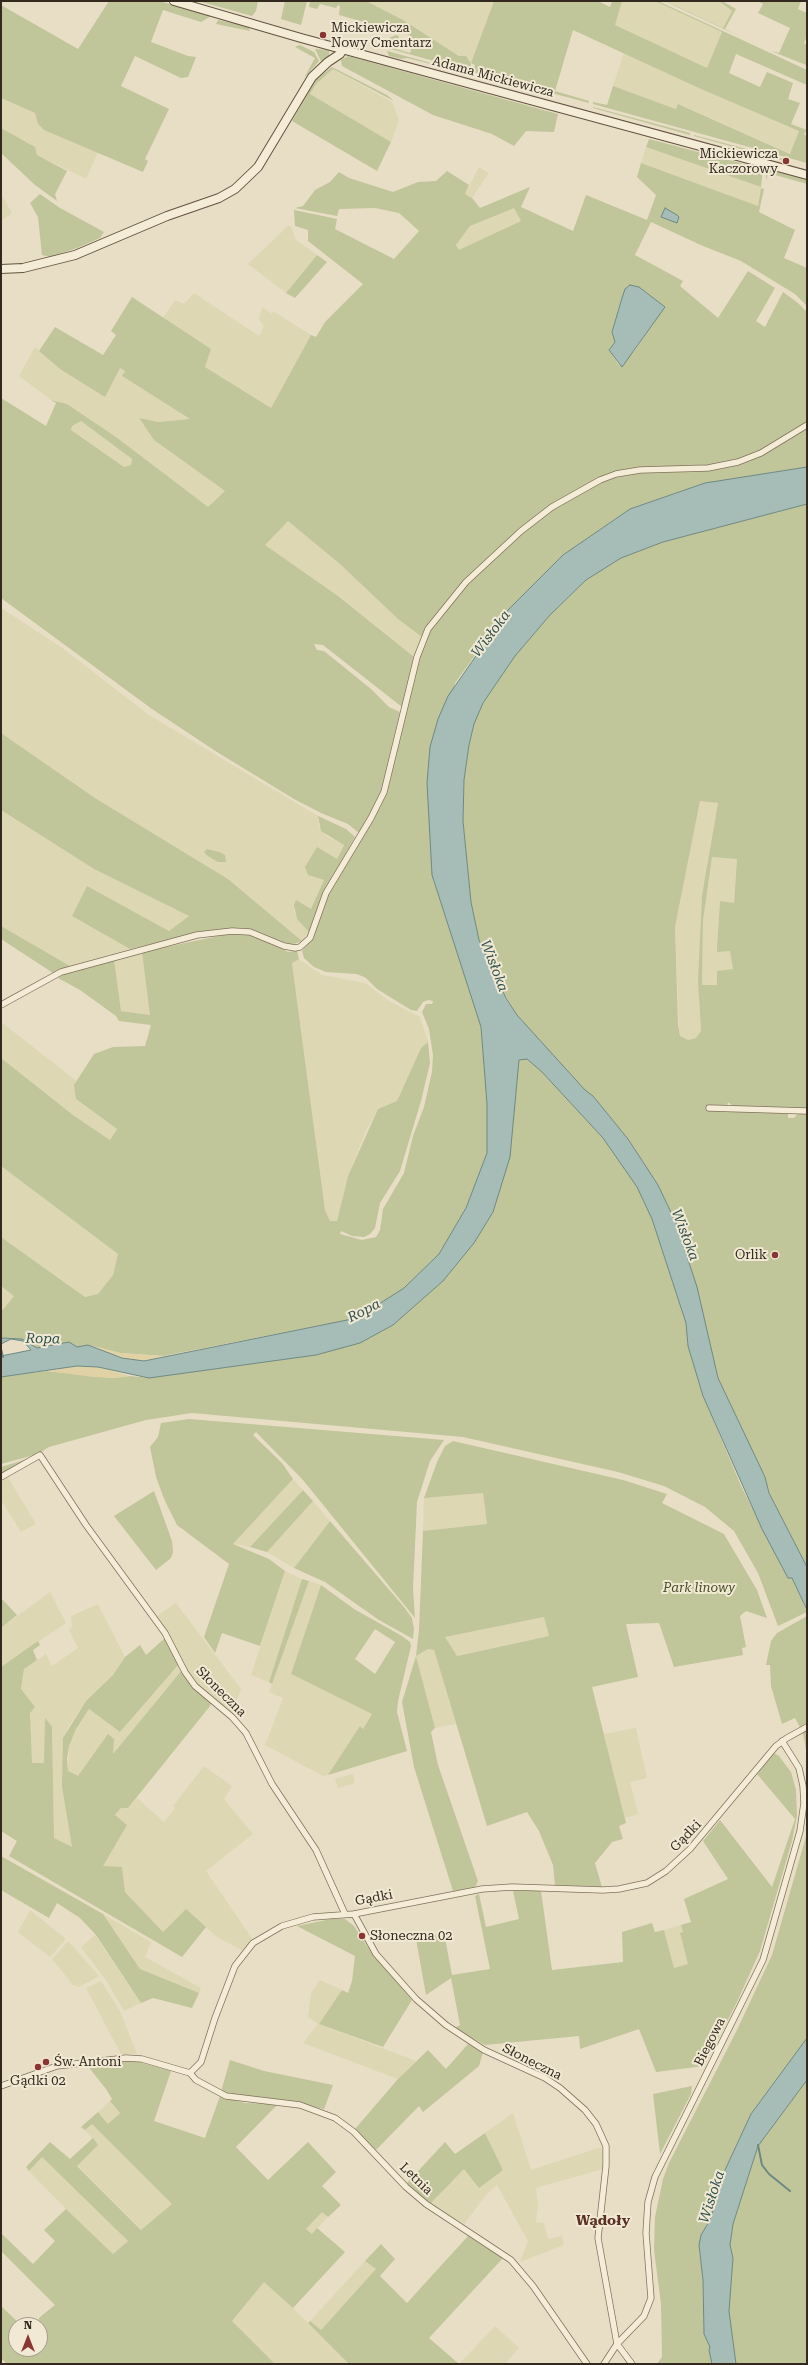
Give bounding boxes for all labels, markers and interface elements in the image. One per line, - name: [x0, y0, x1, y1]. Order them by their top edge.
- place label: Mickiewicza Nowy Cmentarz: [331, 20, 431, 51]
- marker: Mickiewicza Nowy Cmentarz: [318, 30, 328, 40]
- street label: Adama Mickiewicza: [431, 53, 555, 101]
- place label: Mickiewicza Kaczorowy: [699, 146, 778, 177]
- marker: Mickiewicza Kaczorowy: [781, 156, 791, 166]
- water label: Wisłoka: [468, 607, 514, 661]
- water label: Wisłoka: [476, 938, 512, 994]
- water label: Wisłoka: [667, 1207, 703, 1263]
- place label: Orlik: [735, 1247, 767, 1263]
- marker: Orlik: [770, 1250, 780, 1260]
- water label: Ropa: [345, 1296, 383, 1326]
- water label: Ropa: [25, 1330, 61, 1348]
- park label: Park linowy: [663, 1580, 735, 1596]
- street label: Słoneczna: [193, 1664, 249, 1720]
- street label: Gądki: [667, 1817, 705, 1855]
- street label: Gądki: [354, 1887, 394, 1909]
- place label: Słoneczna 02: [370, 1928, 452, 1944]
- marker: Słoneczna 02: [357, 1931, 367, 1941]
- street label: Biegowa: [691, 2015, 729, 2069]
- street label: Słoneczna: [500, 2040, 564, 2084]
- place label: Św. Antoni: [54, 2054, 121, 2070]
- marker: Św. Antoni: [41, 2057, 51, 2067]
- marker: Gądki 02: [33, 2062, 43, 2072]
- place label: Gądki 02: [10, 2073, 66, 2089]
- street label: Letnia: [396, 2160, 436, 2198]
- water label: Wisłoka: [696, 2169, 728, 2225]
- district label: Wądoły: [576, 2213, 630, 2229]
- north arrow: [8, 2317, 48, 2357]
- text: N: [24, 2319, 32, 2332]

